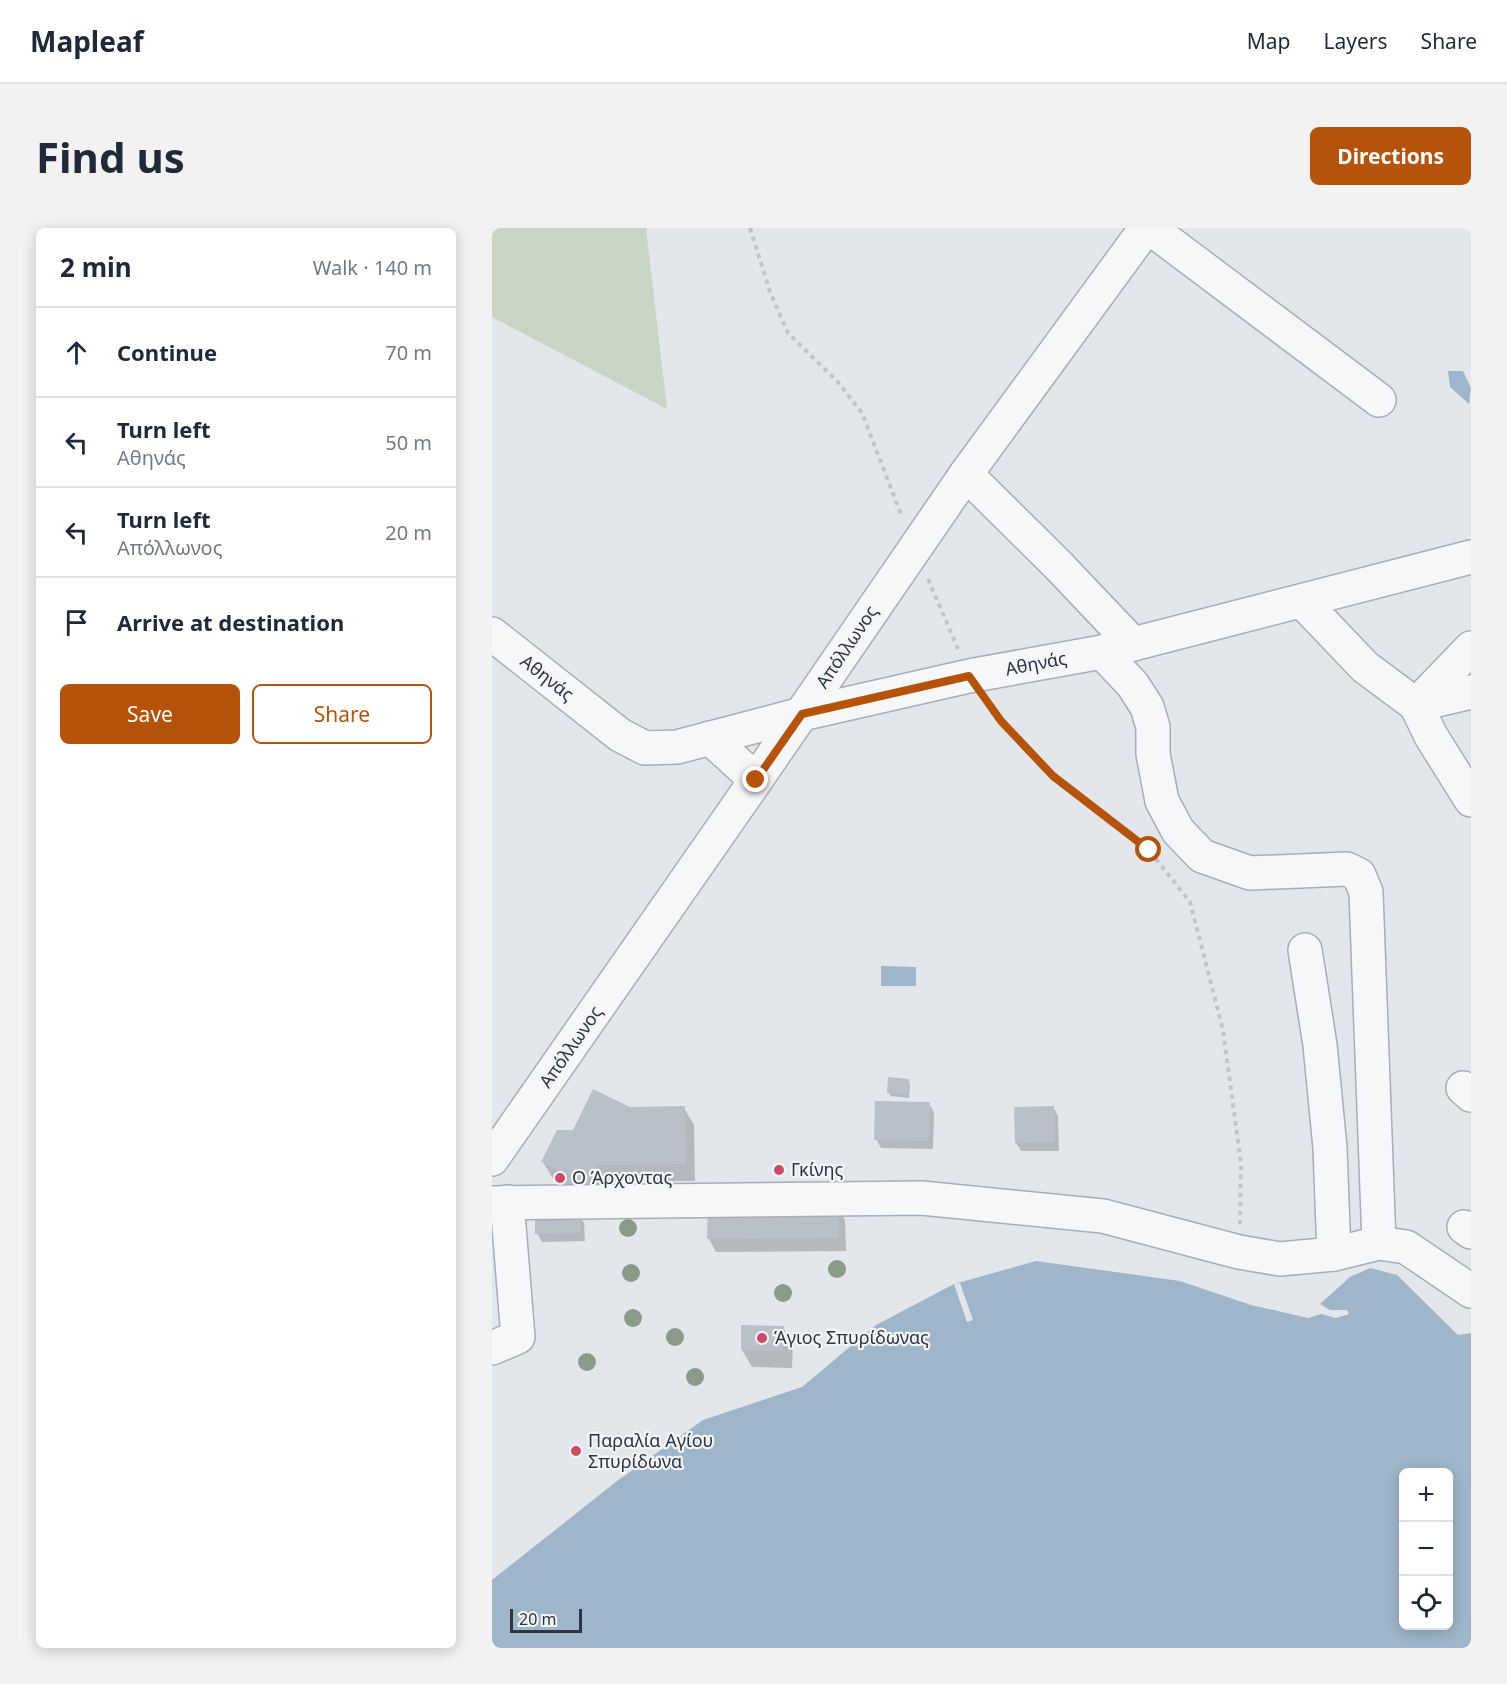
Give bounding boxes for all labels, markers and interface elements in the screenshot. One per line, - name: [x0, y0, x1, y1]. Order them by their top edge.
- text: Mapleaf: [30, 22, 144, 60]
- text: Map: [1247, 27, 1291, 55]
- text: Layers: [1324, 27, 1388, 55]
- text: Share: [1421, 27, 1477, 55]
- button: Directions: [1310, 127, 1471, 185]
- text: Find us: [36, 128, 185, 185]
- text: 2 min: [60, 249, 132, 285]
- text: Walk · 140 m: [313, 254, 432, 281]
- icon: ahead: [60, 336, 93, 369]
- text: Continue: [117, 337, 217, 367]
- text: 70 m: [385, 339, 432, 366]
- text: Turn left: [117, 414, 211, 444]
- icon: left: [60, 426, 93, 459]
- text: 50 m: [385, 429, 432, 456]
- text: Αθηνάς: [117, 444, 186, 471]
- text: Turn left: [117, 504, 211, 534]
- icon: left: [60, 516, 93, 549]
- text: 20 m: [385, 519, 432, 546]
- text: Απόλλωνος: [117, 534, 222, 561]
- street label: Απόλλωνος: [810, 600, 883, 692]
- icon: arrive: [60, 606, 93, 639]
- text: Arrive at destination: [117, 607, 344, 637]
- street label: Αθηνάς: [1003, 645, 1069, 681]
- street label: Αθηνάς: [516, 649, 580, 706]
- button: Save: [60, 684, 240, 744]
- button: Share: [252, 684, 432, 744]
- route end: [742, 766, 768, 792]
- route start: [1135, 836, 1161, 862]
- street label: Απόλλωνος: [533, 1000, 607, 1092]
- place label: Γκίνης: [791, 1157, 844, 1181]
- marker: Γκίνης: [772, 1163, 786, 1177]
- place label: Ο Άρχοντας: [572, 1165, 672, 1189]
- marker: Ο Άρχοντας: [553, 1171, 567, 1185]
- place label: Άγιος Σπυρίδωνας: [774, 1325, 929, 1349]
- marker: Άγιος Σπυρίδωνας: [755, 1331, 769, 1345]
- place label: Παραλία Αγίου Σπυρίδωνα: [588, 1428, 713, 1473]
- marker: Παραλία Αγίου Σπυρίδωνα: [569, 1444, 583, 1458]
- map controls: [1399, 1468, 1453, 1630]
- button: +: [1399, 1468, 1453, 1522]
- button: −: [1399, 1522, 1453, 1576]
- button: locate: [1399, 1576, 1453, 1630]
- scale bar: [510, 1606, 582, 1634]
- text: 20 m: [519, 1608, 556, 1630]

